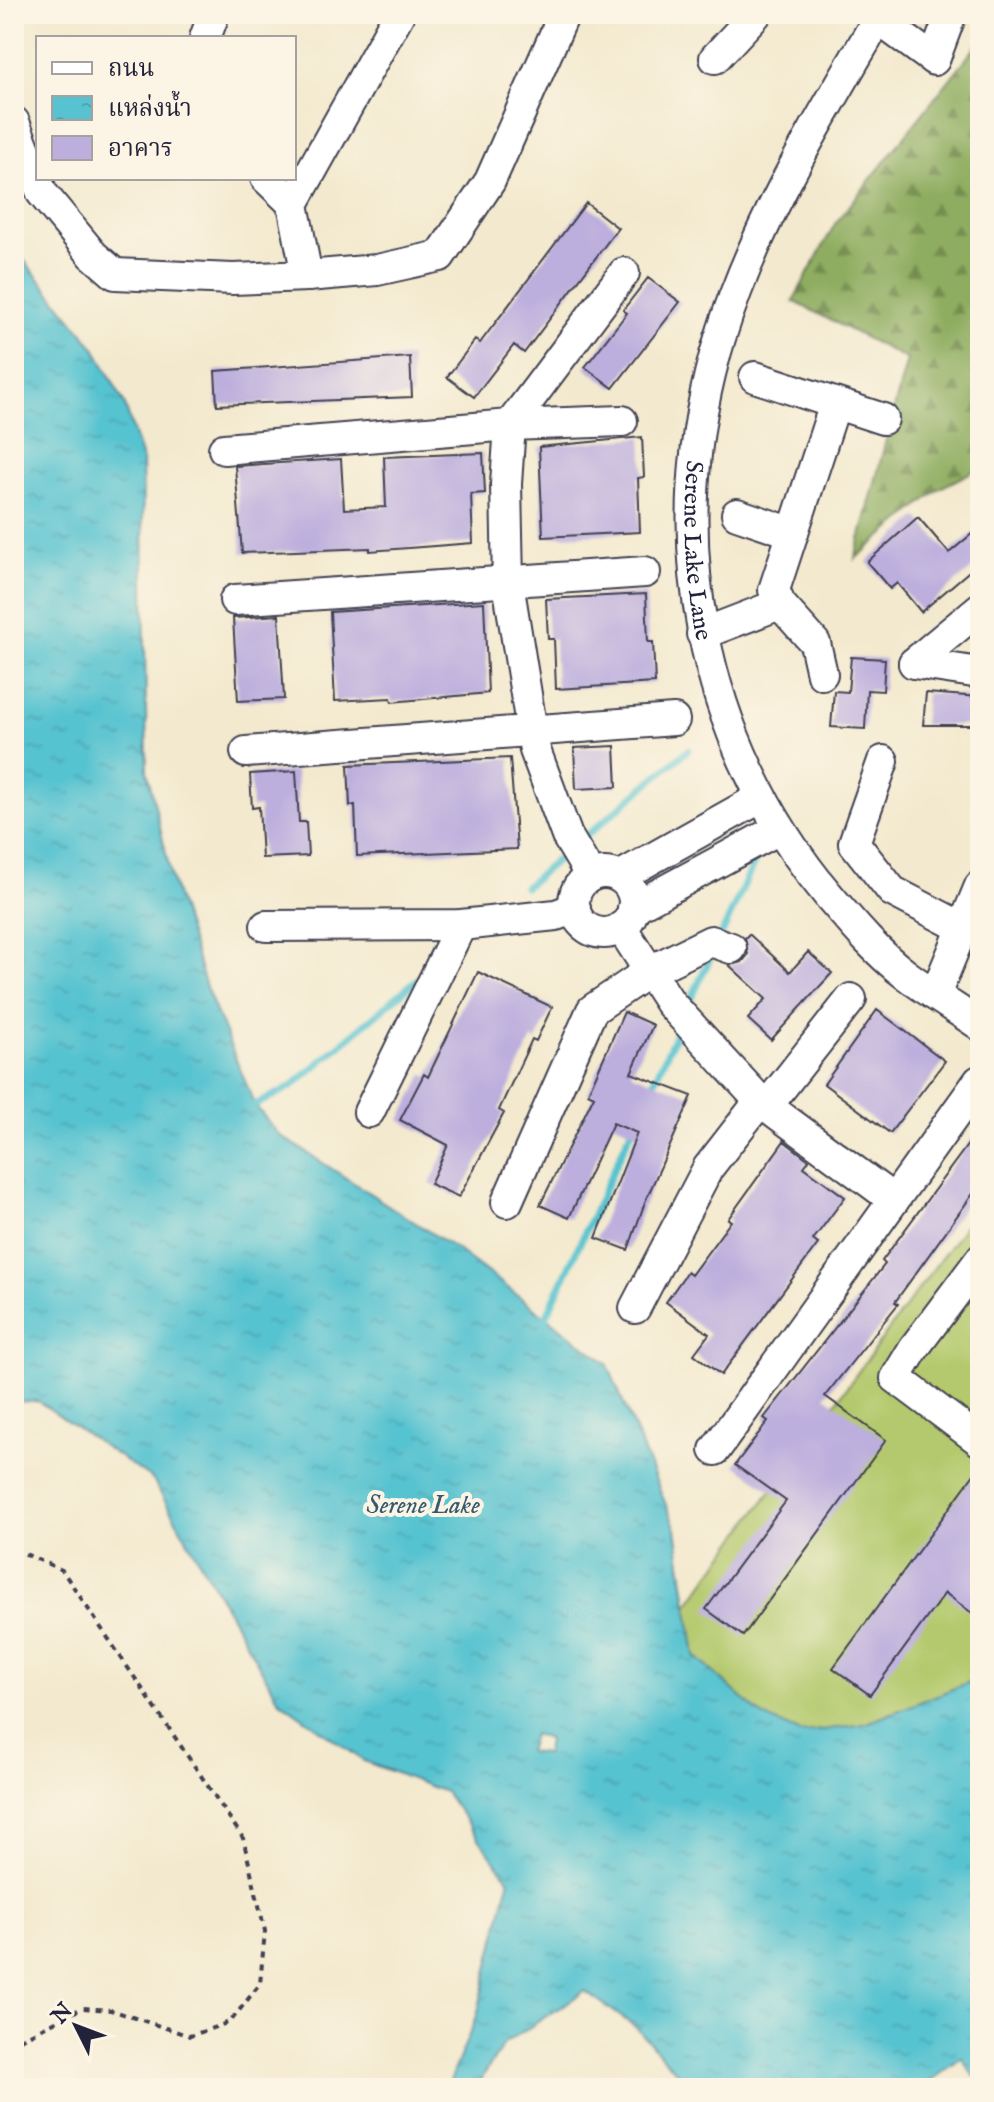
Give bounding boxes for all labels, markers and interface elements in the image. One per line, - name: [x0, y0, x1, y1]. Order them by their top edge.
- legend: [36, 36, 296, 180]
- text: ถนน: [108, 54, 154, 85]
- text: แหล่งน้ำ: [108, 90, 192, 125]
- text: อาคาร: [108, 134, 173, 165]
- street label: Serene Lake Lane: [675, 459, 719, 643]
- water label: Serene Lake: [366, 1489, 480, 1522]
- north arrow: [36, 1986, 116, 2066]
- text: N: [45, 1998, 79, 2031]

